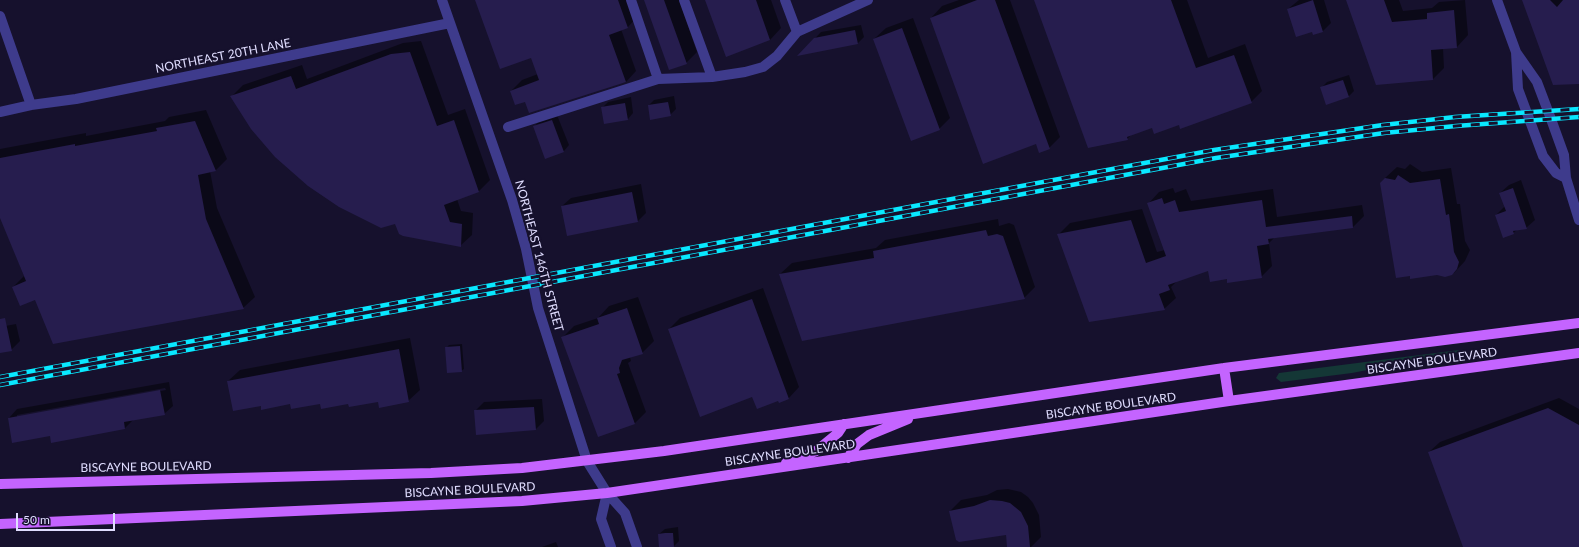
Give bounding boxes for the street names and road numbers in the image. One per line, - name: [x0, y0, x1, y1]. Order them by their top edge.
- street label: NORTHEAST 20TH LANE: [154, 36, 292, 76]
- street label: NORTHEAST 146TH STREET: [512, 179, 566, 333]
- street label: BISCAYNE BOULEVARD: [1366, 345, 1498, 377]
- street label: BISCAYNE BOULEVARD: [1045, 390, 1177, 422]
- street label: BISCAYNE BOULEVARD: [724, 437, 856, 469]
- street label: BISCAYNE BOULEVARD: [80, 459, 212, 475]
- street label: BISCAYNE BOULEVARD: [404, 479, 536, 501]

